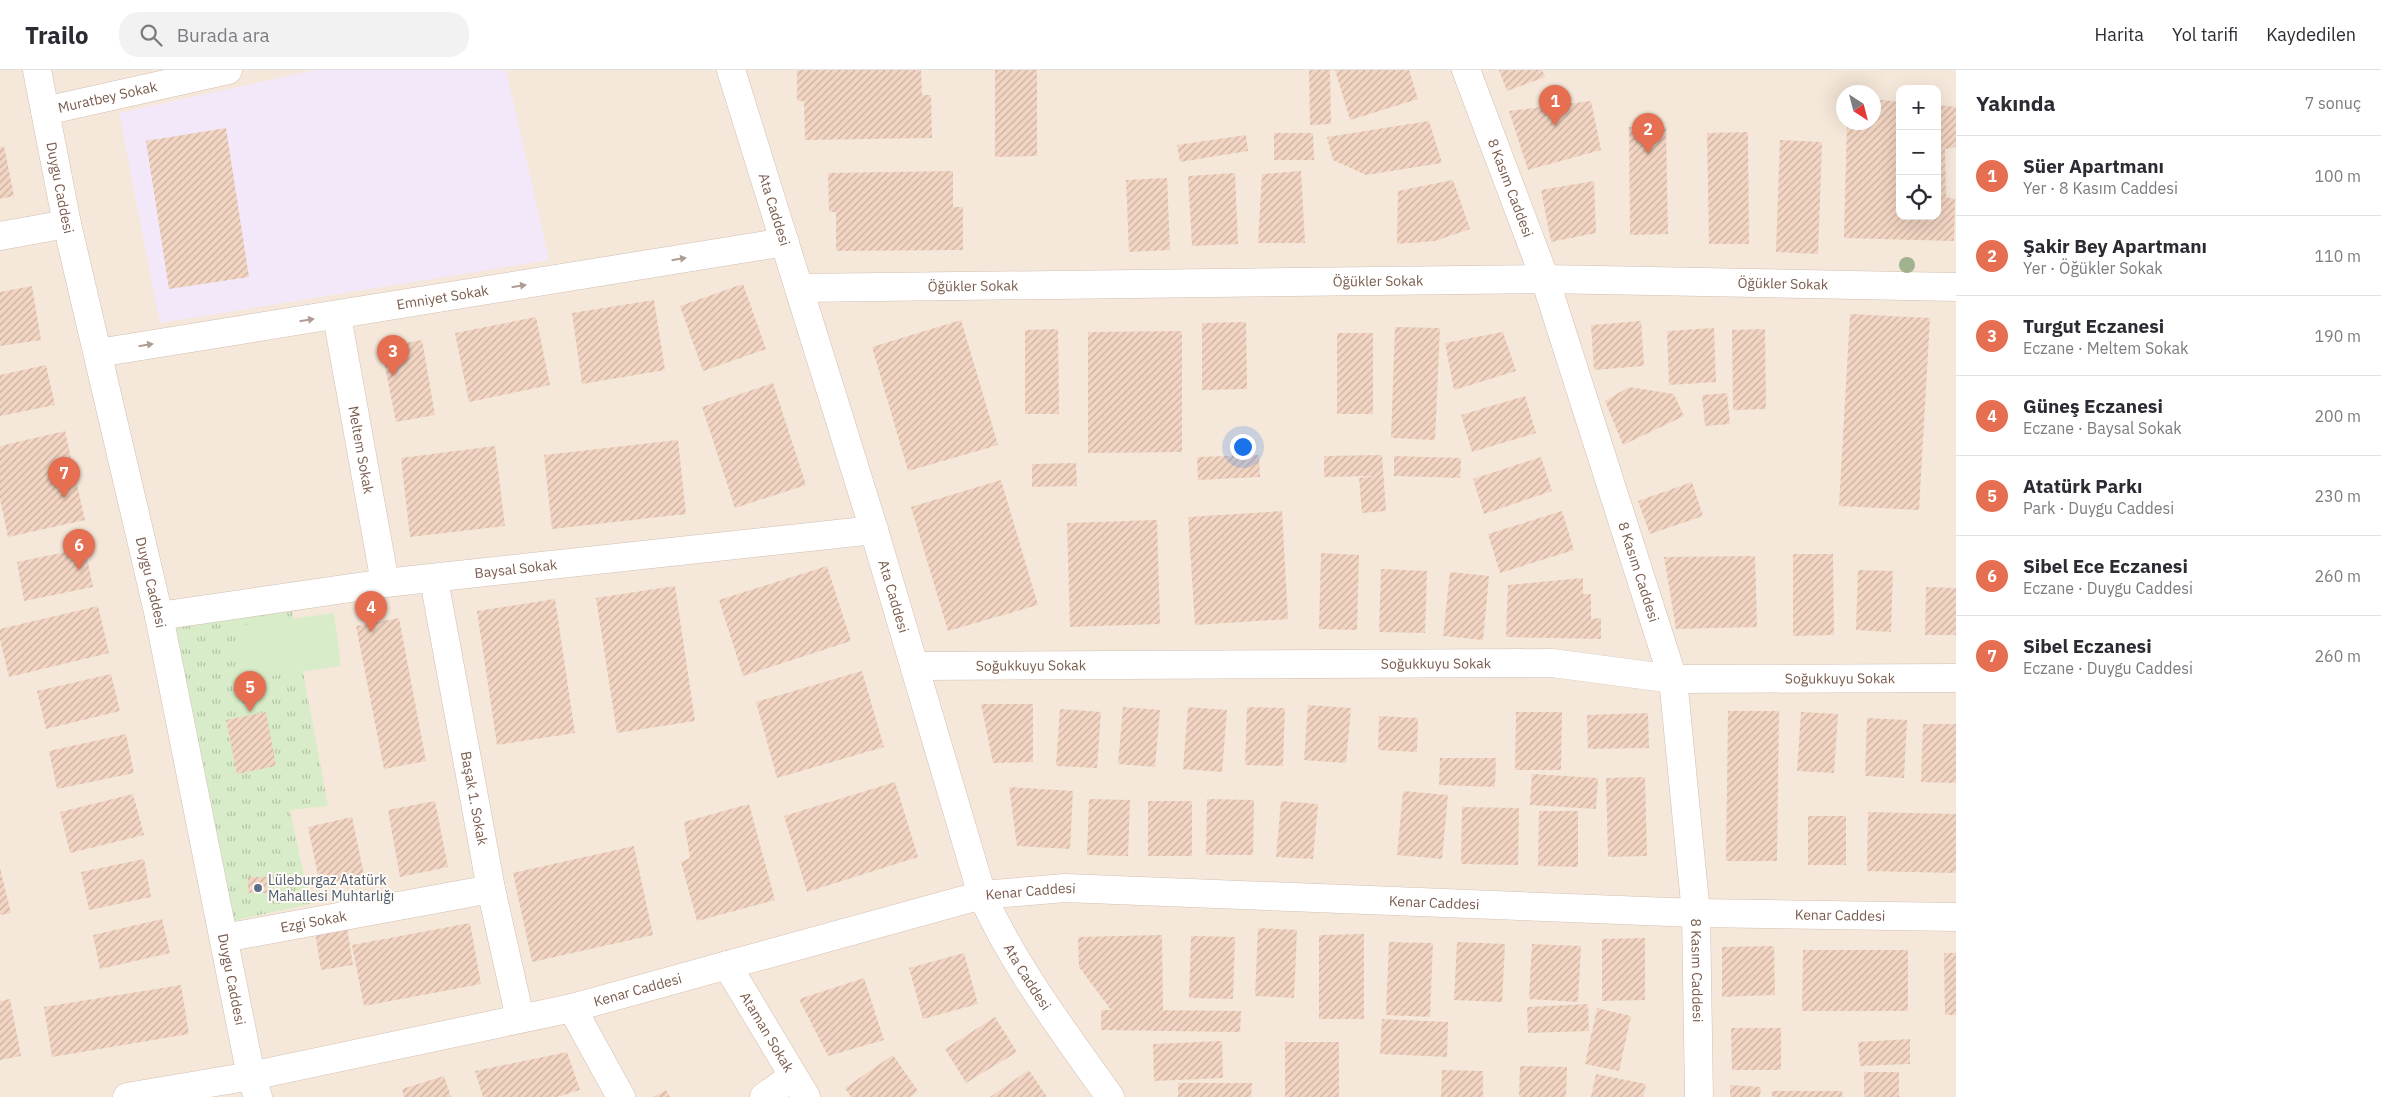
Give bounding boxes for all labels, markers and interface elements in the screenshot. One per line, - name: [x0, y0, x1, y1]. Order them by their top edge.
- search box: [119, 12, 469, 57]
- text: Trailo: [25, 19, 89, 51]
- icon: search: [137, 21, 165, 49]
- text: Burada ara: [177, 23, 270, 47]
- text: Harita: [2095, 23, 2144, 46]
- text: Yol tarifi: [2172, 23, 2238, 46]
- text: Kaydedilen: [2266, 23, 2356, 46]
- street label: Muratbey Sokak: [56, 77, 159, 117]
- pin: 1: [1539, 85, 1571, 126]
- north arrow: [1836, 85, 1881, 130]
- map controls: [1896, 85, 1941, 220]
- button: +: [1896, 85, 1941, 130]
- text: Yakında: [1976, 89, 2056, 117]
- text: 7 sonuç: [2305, 93, 2361, 113]
- pin: 2: [1632, 113, 1664, 154]
- button: −: [1896, 130, 1941, 175]
- street label: 8 Kasım Caddesi: [1484, 136, 1537, 240]
- street label: Duygu Caddesi: [42, 140, 78, 235]
- text: Süer Apartmanı: [2023, 154, 2164, 178]
- text: 1: [1987, 166, 1997, 186]
- text: 100 m: [2314, 166, 2361, 186]
- street label: Ata Caddesi: [755, 171, 794, 248]
- button: locate: [1896, 175, 1941, 220]
- text: Yer · 8 Kasım Caddesi: [2023, 178, 2178, 198]
- text: Şakir Bey Apartmanı: [2023, 234, 2207, 258]
- text: 2: [1987, 246, 1997, 266]
- text: 110 m: [2314, 246, 2361, 266]
- one-way arrow: [672, 255, 688, 263]
- text: Yer · Öğükler Sokak: [2023, 258, 2163, 278]
- street label: Öğükler Sokak: [1332, 271, 1424, 291]
- street label: Öğükler Sokak: [1737, 274, 1829, 294]
- street label: Öğükler Sokak: [927, 276, 1019, 295]
- street label: Emniyet Sokak: [395, 281, 490, 314]
- one-way arrow: [512, 281, 528, 289]
- text: Turgut Eczanesi: [2023, 314, 2164, 338]
- one-way arrow: [299, 316, 315, 324]
- text: 3: [1987, 326, 1997, 346]
- text: 190 m: [2314, 326, 2361, 346]
- pin: 3: [377, 335, 409, 376]
- text: Eczane · Meltem Sokak: [2023, 338, 2189, 358]
- one-way arrow: [139, 341, 155, 349]
- text: Güneş Eczanesi: [2023, 394, 2163, 418]
- street label: Meltem Sokak: [344, 404, 378, 496]
- text: 4: [1987, 406, 1997, 426]
- text: 200 m: [2314, 406, 2361, 426]
- text: Eczane · Baysal Sokak: [2023, 418, 2182, 438]
- your location: [1230, 434, 1256, 460]
- pin: 7: [48, 457, 80, 498]
- text: Atatürk Parkı: [2023, 474, 2142, 498]
- text: 5: [1987, 486, 1997, 506]
- text: 230 m: [2314, 486, 2361, 506]
- text: Park · Duygu Caddesi: [2023, 498, 2174, 518]
- street label: 8 Kasım Caddesi: [1614, 520, 1663, 624]
- pin: 6: [63, 529, 95, 570]
- street label: Duygu Caddesi: [132, 535, 170, 629]
- text: Sibel Ece Eczanesi: [2023, 554, 2188, 578]
- street label: Baysal Sokak: [474, 555, 559, 582]
- street label: Ata Caddesi: [874, 558, 913, 635]
- text: 6: [1987, 566, 1997, 586]
- text: 260 m: [2314, 566, 2361, 586]
- text: Eczane · Duygu Caddesi: [2023, 578, 2193, 598]
- pin: 4: [355, 591, 387, 632]
- text: Sibel Eczanesi: [2023, 634, 2152, 658]
- text: 7: [1987, 646, 1997, 666]
- text: 260 m: [2314, 646, 2361, 666]
- street label: Soğukkuyu Sokak: [1381, 654, 1492, 673]
- street label: Soğukkuyu Sokak: [976, 656, 1087, 675]
- text: Eczane · Duygu Caddesi: [2023, 658, 2193, 678]
- street label: Soğukkuyu Sokak: [1785, 669, 1896, 688]
- pin: 5: [234, 671, 266, 712]
- street label: Başak 1. Sokak: [457, 750, 492, 847]
- place label: Lüleburgaz Atatürk Mahallesi Muhtarlığı: [268, 871, 394, 905]
- street label: Kenar Caddesi: [985, 879, 1076, 904]
- marker: Lüleburgaz Atatürk Mahallesi Muhtarlığı: [252, 882, 264, 894]
- street label: Kenar Caddesi: [1389, 892, 1480, 913]
- street label: Kenar Caddesi: [1795, 906, 1885, 925]
- street label: Ezgi Sokak: [279, 907, 349, 936]
- street label: 8 Kasım Caddesi: [1687, 918, 1707, 1023]
- street label: Duygu Caddesi: [214, 932, 250, 1027]
- street label: Ata Caddesi: [1000, 940, 1055, 1014]
- street label: Kenar Caddesi: [592, 969, 684, 1011]
- street label: Ataman Sokak: [736, 988, 798, 1076]

